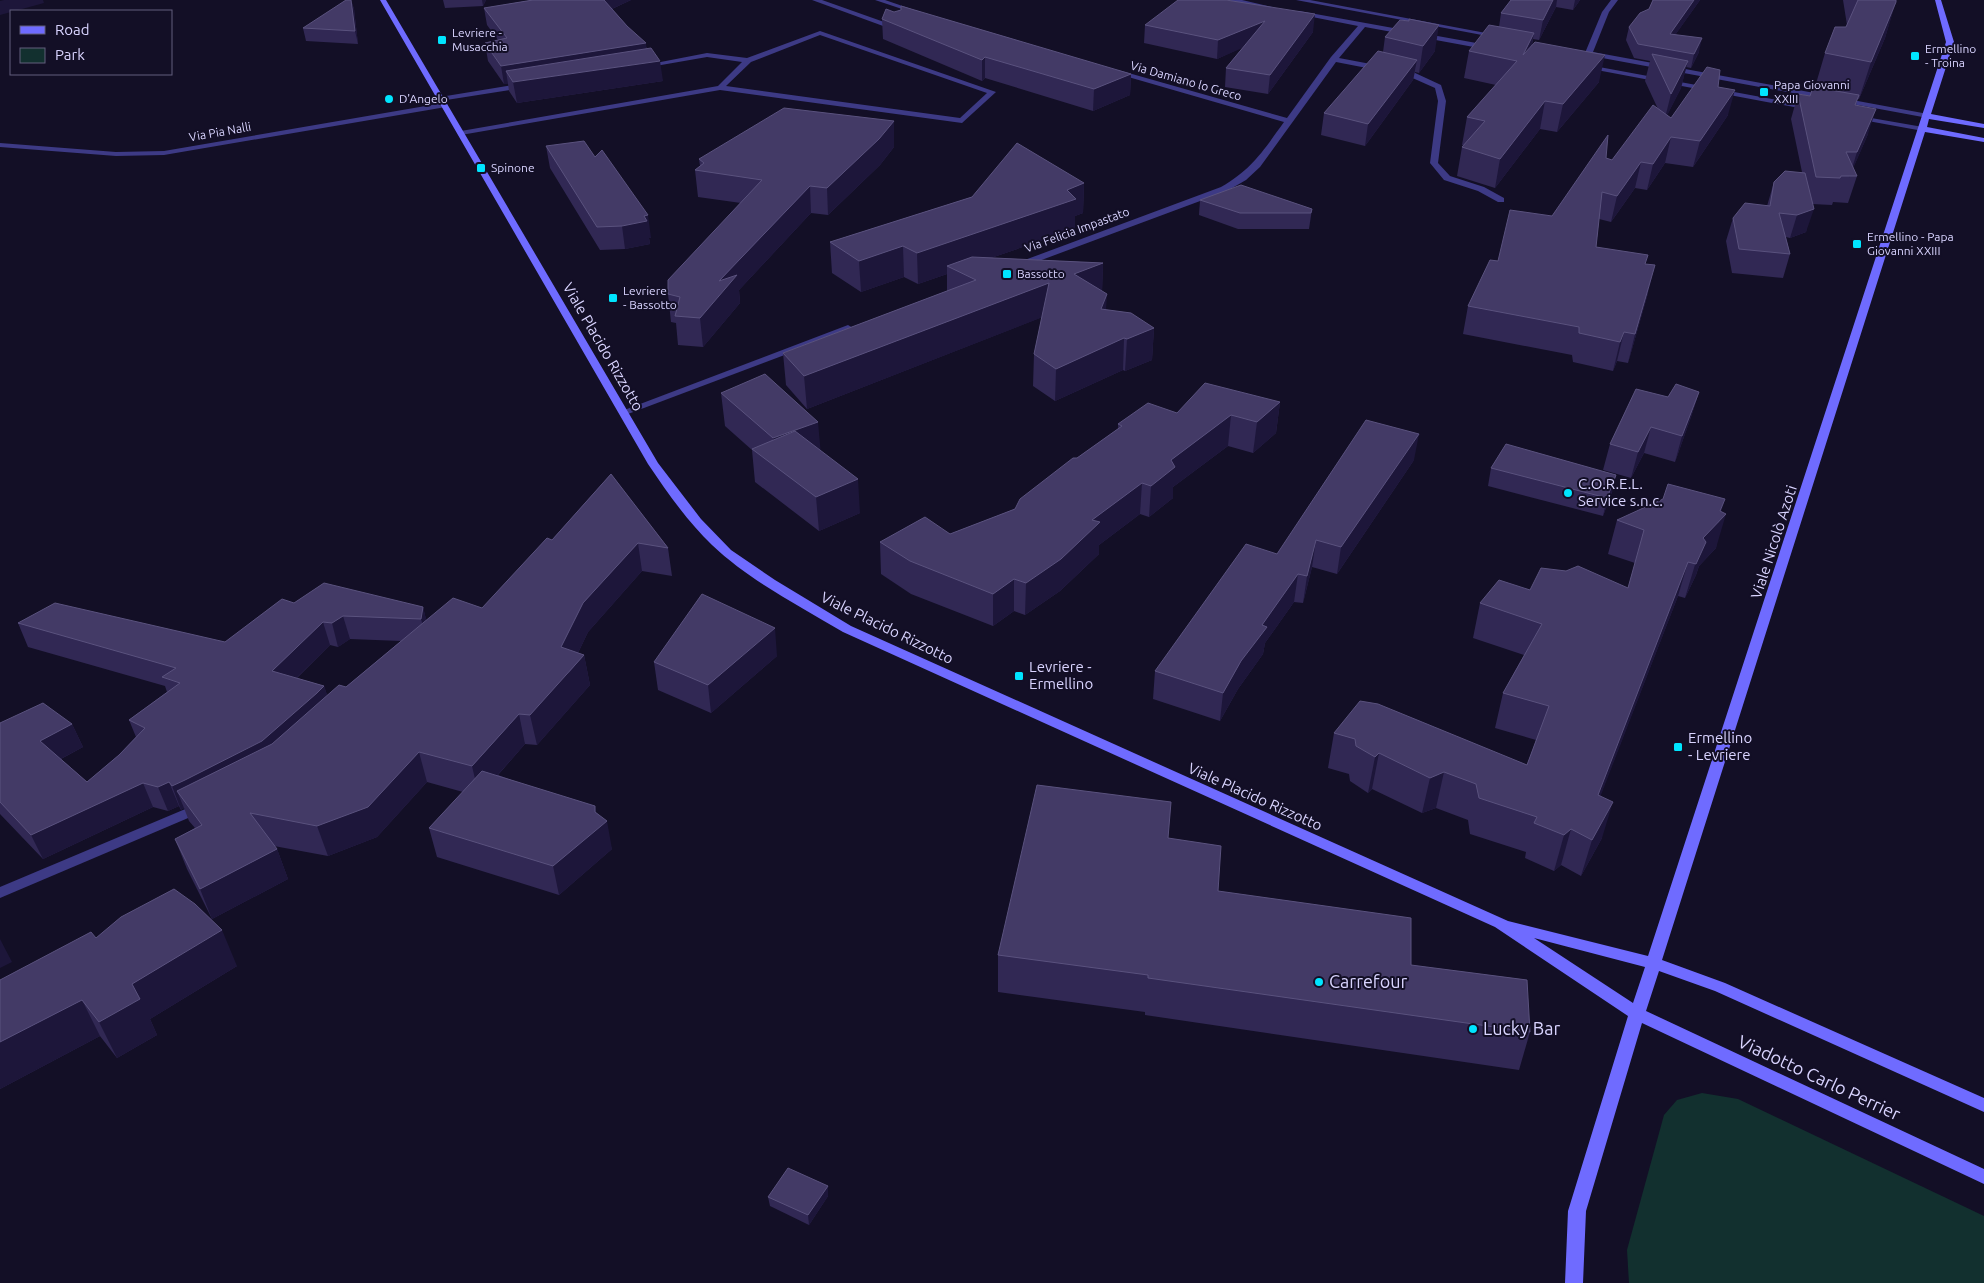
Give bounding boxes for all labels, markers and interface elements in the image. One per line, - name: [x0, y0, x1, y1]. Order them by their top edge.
- legend: [10, 10, 172, 75]
- text: Road: [55, 21, 90, 38]
- place label: Levriere - Musacchia: [452, 26, 508, 53]
- marker: Levriere - Musacchia: [436, 34, 448, 46]
- place label: Ermellino - Troina: [1925, 42, 1976, 69]
- text: Park: [55, 46, 85, 63]
- marker: Ermellino - Troina: [1909, 50, 1921, 62]
- street label: Via Damiano lo Greco: [1129, 58, 1243, 103]
- place label: Papa Giovanni XXIII: [1774, 78, 1850, 105]
- marker: Papa Giovanni XXIII: [1758, 86, 1770, 98]
- place label: D'Angelo: [399, 92, 448, 105]
- marker: D'Angelo: [383, 93, 395, 105]
- street label: Via Pia Nalli: [188, 120, 252, 143]
- place label: Spinone: [491, 161, 535, 174]
- marker: Spinone: [475, 162, 487, 174]
- street label: Via Felicia Impastato: [1023, 205, 1131, 255]
- place label: Ermellino - Papa Giovanni XXIII: [1867, 230, 1954, 257]
- marker: Ermellino - Papa Giovanni XXIII: [1851, 238, 1863, 250]
- place label: Bassotto: [1017, 267, 1065, 280]
- marker: Bassotto: [1001, 268, 1013, 280]
- street label: Viale Placido Rizzotto: [560, 280, 647, 414]
- place label: Levriere - Bassotto: [623, 284, 677, 311]
- marker: Levriere - Bassotto: [607, 292, 619, 304]
- place label: C.O.R.E.L. Service s.n.c.: [1578, 475, 1663, 509]
- street label: Viale Nicolò Azoti: [1747, 483, 1800, 601]
- marker: C.O.R.E.L. Service s.n.c.: [1562, 487, 1574, 499]
- street label: Viale Placido Rizzotto: [818, 588, 956, 667]
- place label: Levriere - Ermellino: [1029, 658, 1093, 692]
- marker: Levriere - Ermellino: [1013, 670, 1025, 682]
- place label: Ermellino - Levriere: [1688, 729, 1752, 763]
- marker: Ermellino - Levriere: [1672, 741, 1684, 753]
- street label: Viale Placido Rizzotto: [1185, 759, 1325, 834]
- place label: Carrefour: [1329, 971, 1408, 991]
- marker: Carrefour: [1313, 976, 1325, 988]
- place label: Lucky Bar: [1483, 1018, 1560, 1038]
- marker: Lucky Bar: [1467, 1023, 1479, 1035]
- street label: Viadotto Carlo Perrier: [1735, 1031, 1904, 1124]

